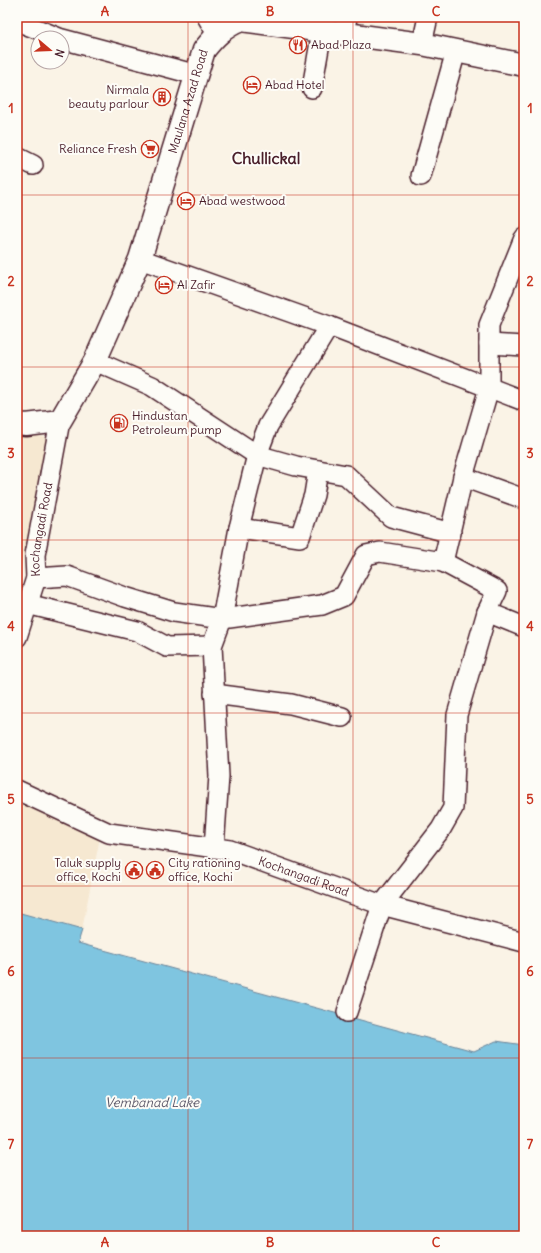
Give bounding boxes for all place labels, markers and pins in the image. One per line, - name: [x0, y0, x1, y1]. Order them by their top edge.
- restaurant icon: Abad Plaza: [288, 35, 308, 55]
- place label: Abad Plaza: [311, 37, 371, 52]
- hotel icon: Abad Hotel: [242, 75, 262, 95]
- place label: Abad Hotel: [265, 77, 324, 92]
- place label: Nirmala beauty parlour: [68, 82, 149, 111]
- building icon: Nirmala beauty parlour: [152, 87, 172, 107]
- supermarket icon: Reliance Fresh: [140, 139, 160, 159]
- place label: Reliance Fresh: [59, 141, 137, 156]
- hotel icon: Abad westwood: [176, 191, 196, 211]
- place label: Abad westwood: [199, 193, 285, 208]
- hotel icon: Al Zafir: [154, 275, 174, 295]
- place label: Al Zafir: [177, 277, 215, 292]
- place label: Hindustan Petroleum pump: [132, 408, 222, 437]
- fuel station icon: Hindustan Petroleum pump: [109, 413, 129, 433]
- place label: Taluk supply office, Kochi: [54, 855, 121, 884]
- place label: City rationing office, Kochi: [168, 855, 241, 884]
- public building icon: Taluk supply office, Kochi: [124, 860, 144, 880]
- public building icon: City rationing office, Kochi: [145, 860, 165, 880]

